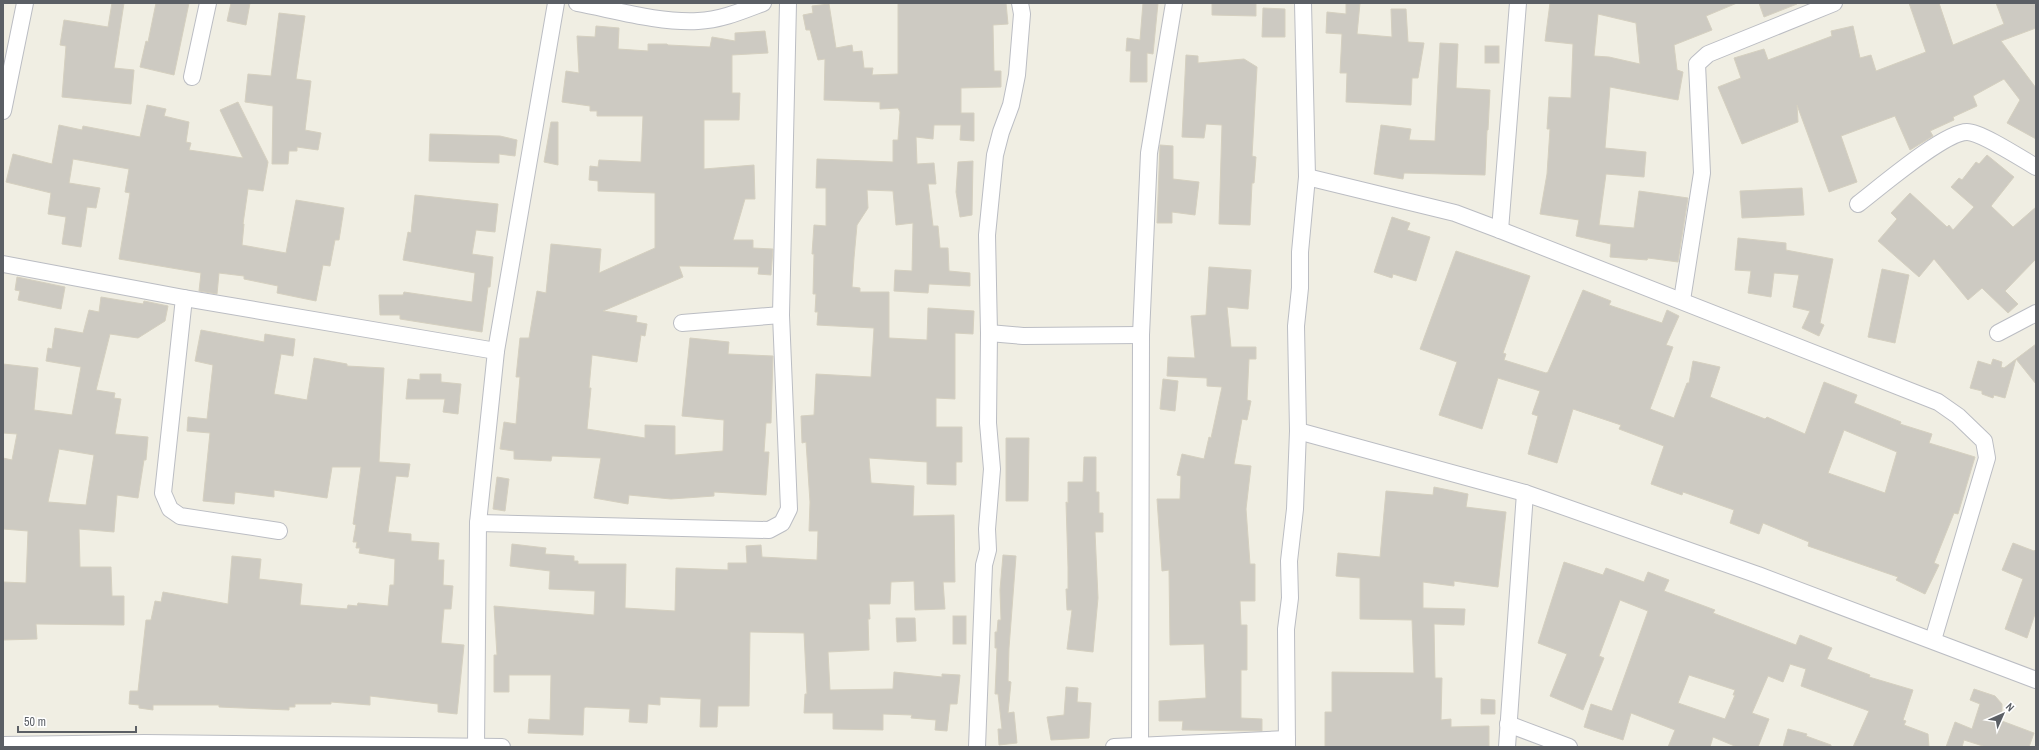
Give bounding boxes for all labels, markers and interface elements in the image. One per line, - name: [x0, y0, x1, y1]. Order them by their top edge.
- north arrow: [1983, 694, 2023, 734]
- text: N: [2003, 700, 2017, 714]
- scale bar: [18, 708, 136, 734]
- text: 50 m: [24, 714, 46, 730]

